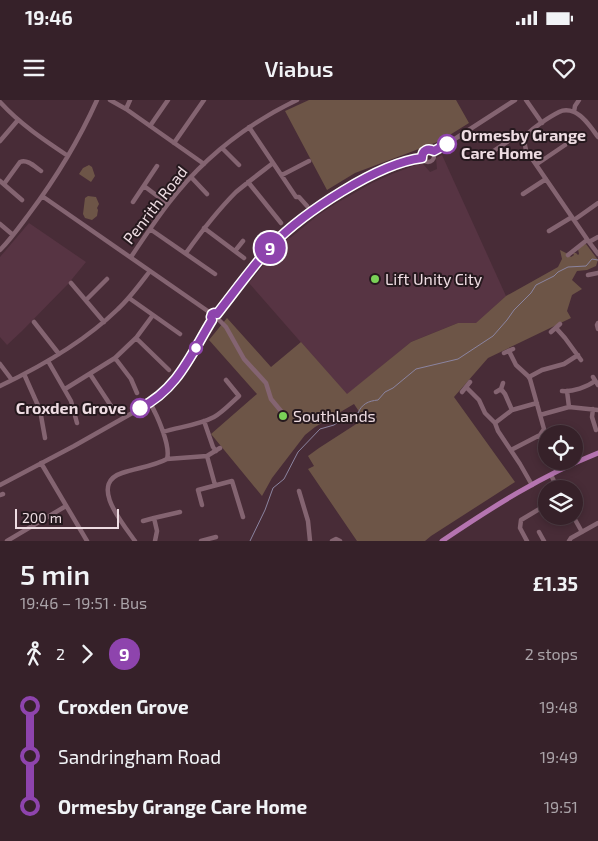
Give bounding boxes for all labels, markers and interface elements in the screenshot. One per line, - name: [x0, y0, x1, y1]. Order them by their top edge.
- text: 19:46: [25, 6, 73, 29]
- icon: menu: [20, 54, 48, 82]
- icon: heart: [550, 54, 578, 82]
- text: Viabus: [264, 55, 334, 81]
- place label: Ormesby Grange Care Home: [461, 125, 586, 162]
- marker: Ormesby Grange Care Home: [437, 134, 457, 154]
- street label: Penrith Road: [118, 162, 191, 247]
- line badge: 9: [254, 232, 286, 264]
- text: 9: [265, 237, 275, 259]
- place label: Lift Unity City: [385, 269, 483, 288]
- marker: Lift Unity City: [369, 273, 381, 285]
- unlabelled marker: [189, 341, 203, 355]
- place label: Croxden Grove: [16, 398, 126, 417]
- marker: Croxden Grove: [130, 398, 150, 418]
- place label: Southlands: [293, 406, 376, 425]
- marker: Southlands: [277, 410, 289, 422]
- map controls: [538, 425, 583, 525]
- button: locate: [538, 425, 583, 470]
- button: layers: [538, 480, 583, 525]
- scale bar: [15, 506, 119, 529]
- text: 200 m: [22, 509, 62, 526]
- text: 5 min: [20, 557, 90, 591]
- text: £1.35: [533, 572, 578, 595]
- text: 19:46 – 19:51 · Bus: [20, 593, 147, 612]
- icon: walk: [20, 640, 48, 668]
- icon: forward: [73, 640, 101, 668]
- text: 9: [119, 643, 130, 665]
- text: 2: [56, 644, 65, 663]
- text: 2 stops: [525, 644, 578, 663]
- text: Croxden Grove: [58, 695, 189, 718]
- text: 19:48: [539, 697, 578, 716]
- text: Sandringham Road: [58, 745, 221, 768]
- text: 19:49: [540, 747, 578, 766]
- text: Ormesby Grange Care Home: [58, 795, 307, 818]
- text: 19:51: [544, 797, 578, 816]

